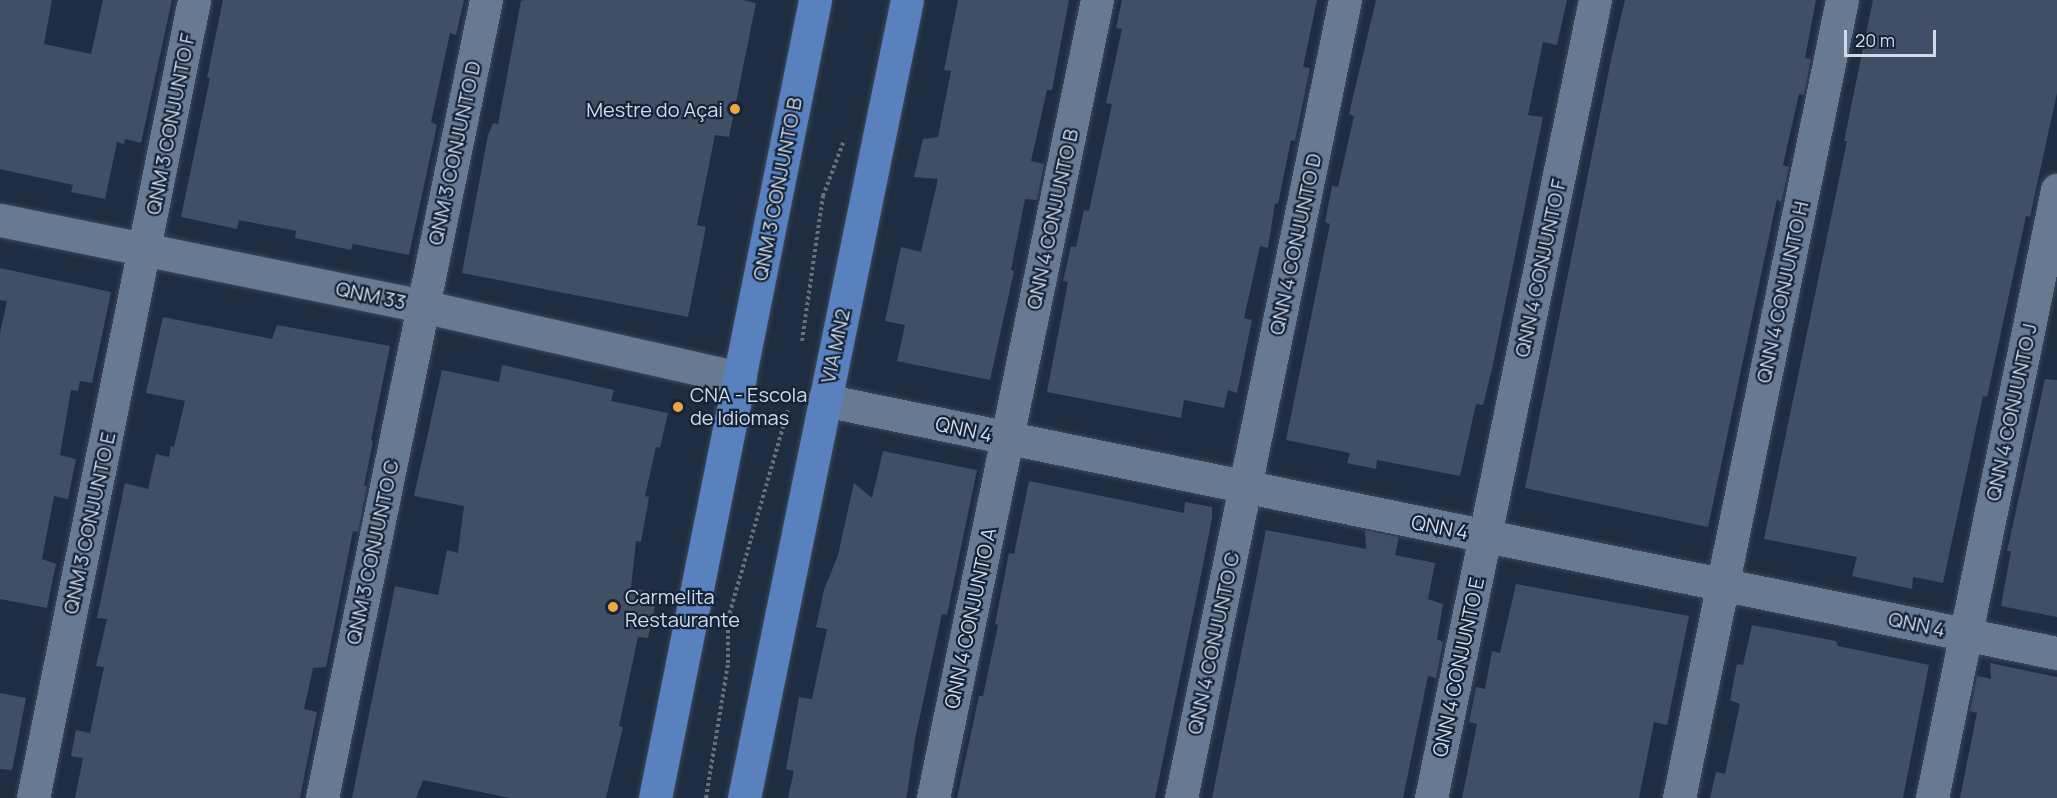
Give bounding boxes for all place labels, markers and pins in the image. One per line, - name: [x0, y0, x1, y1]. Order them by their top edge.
- place label: Mestre do Açai: [586, 97, 723, 121]
- marker: Mestre do Açai: [728, 102, 742, 116]
- place label: CNA - Escola de Idiomas: [690, 383, 807, 430]
- marker: CNA - Escola de Idiomas: [671, 400, 685, 414]
- place label: Carmelita Restaurante: [625, 584, 740, 631]
- marker: Carmelita Restaurante: [606, 600, 620, 614]

